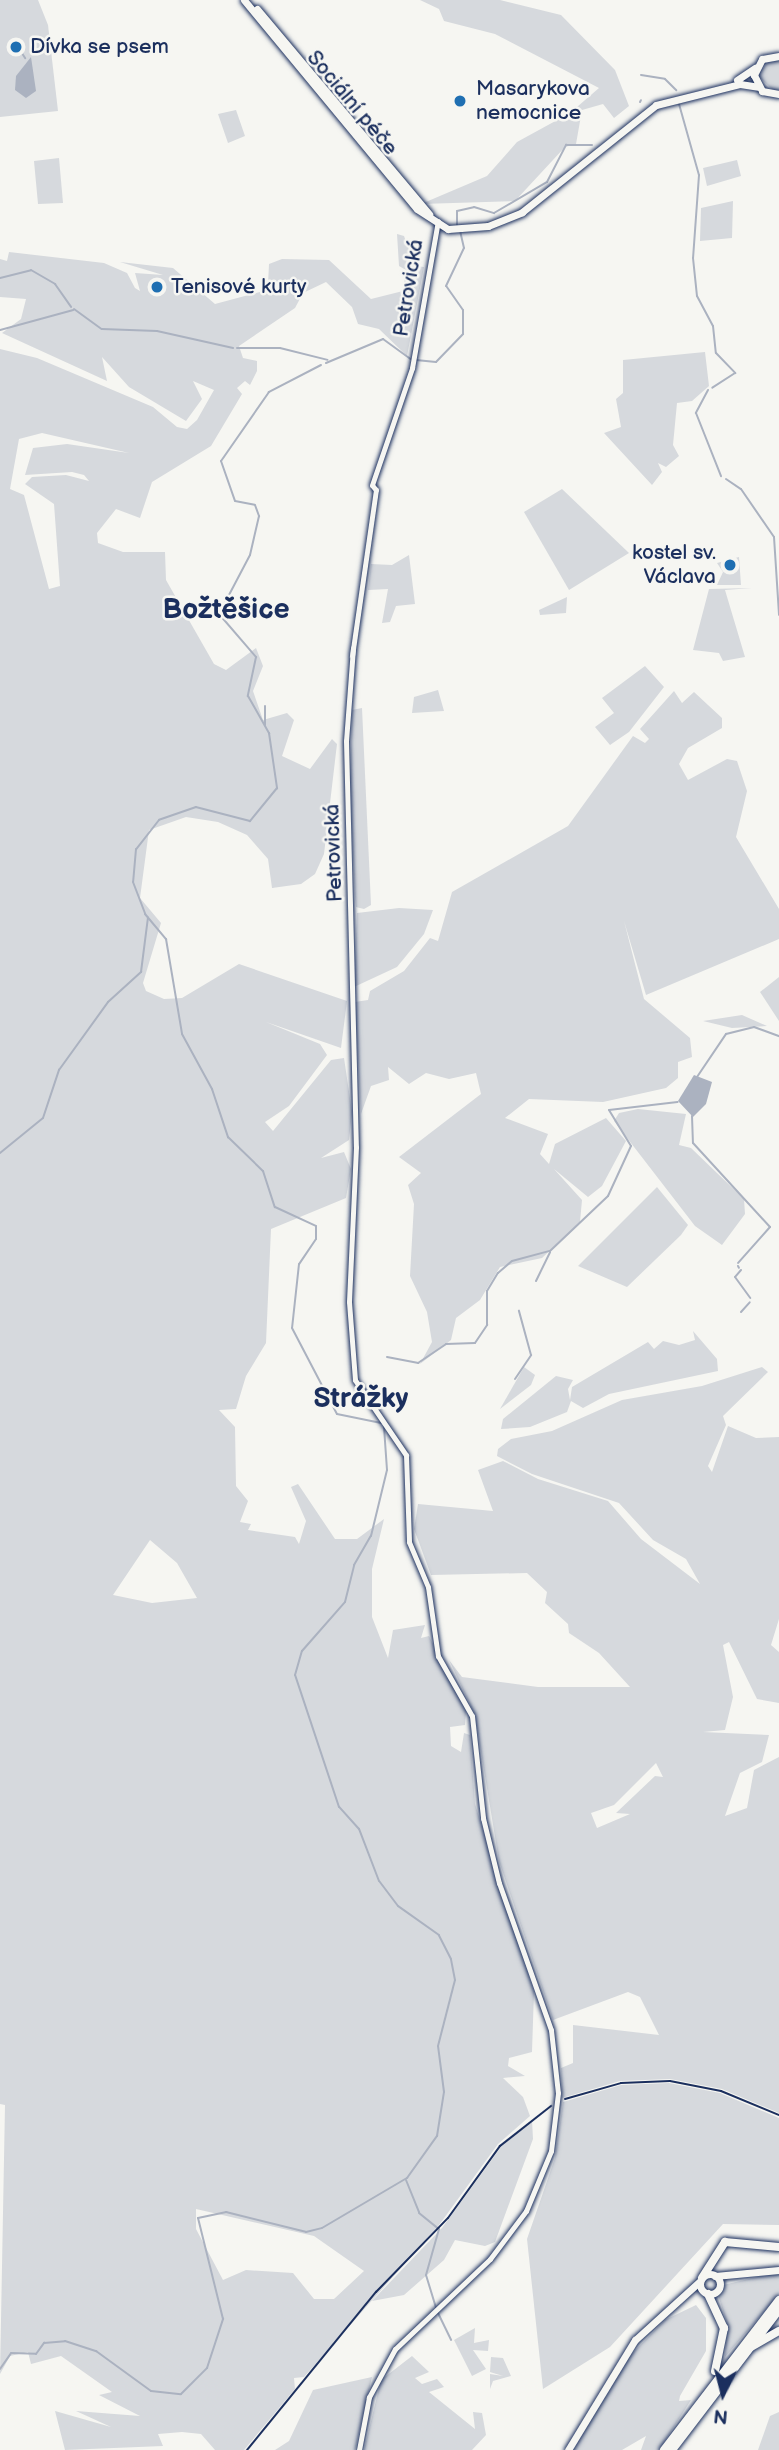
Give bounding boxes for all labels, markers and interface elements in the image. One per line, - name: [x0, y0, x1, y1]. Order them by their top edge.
- place label: Dívka se psem: [30, 34, 169, 60]
- marker: Dívka se psem: [8, 39, 24, 55]
- street label: Sociální péče: [301, 46, 403, 160]
- place label: Masarykova nemocnice: [476, 76, 590, 126]
- marker: Masarykova nemocnice: [450, 91, 470, 111]
- street label: Petrovická: [389, 238, 429, 338]
- place label: Tenisové kurty: [171, 274, 307, 300]
- marker: Tenisové kurty: [149, 279, 165, 295]
- place label: kostel sv. Václava: [632, 540, 716, 590]
- marker: kostel sv. Václava: [722, 557, 738, 573]
- district label: Božtěšice: [162, 593, 290, 627]
- street label: Petrovická: [320, 803, 348, 903]
- district label: Strážky: [314, 1382, 408, 1416]
- north arrow: [688, 2359, 758, 2429]
- text: N: [712, 2403, 729, 2428]

